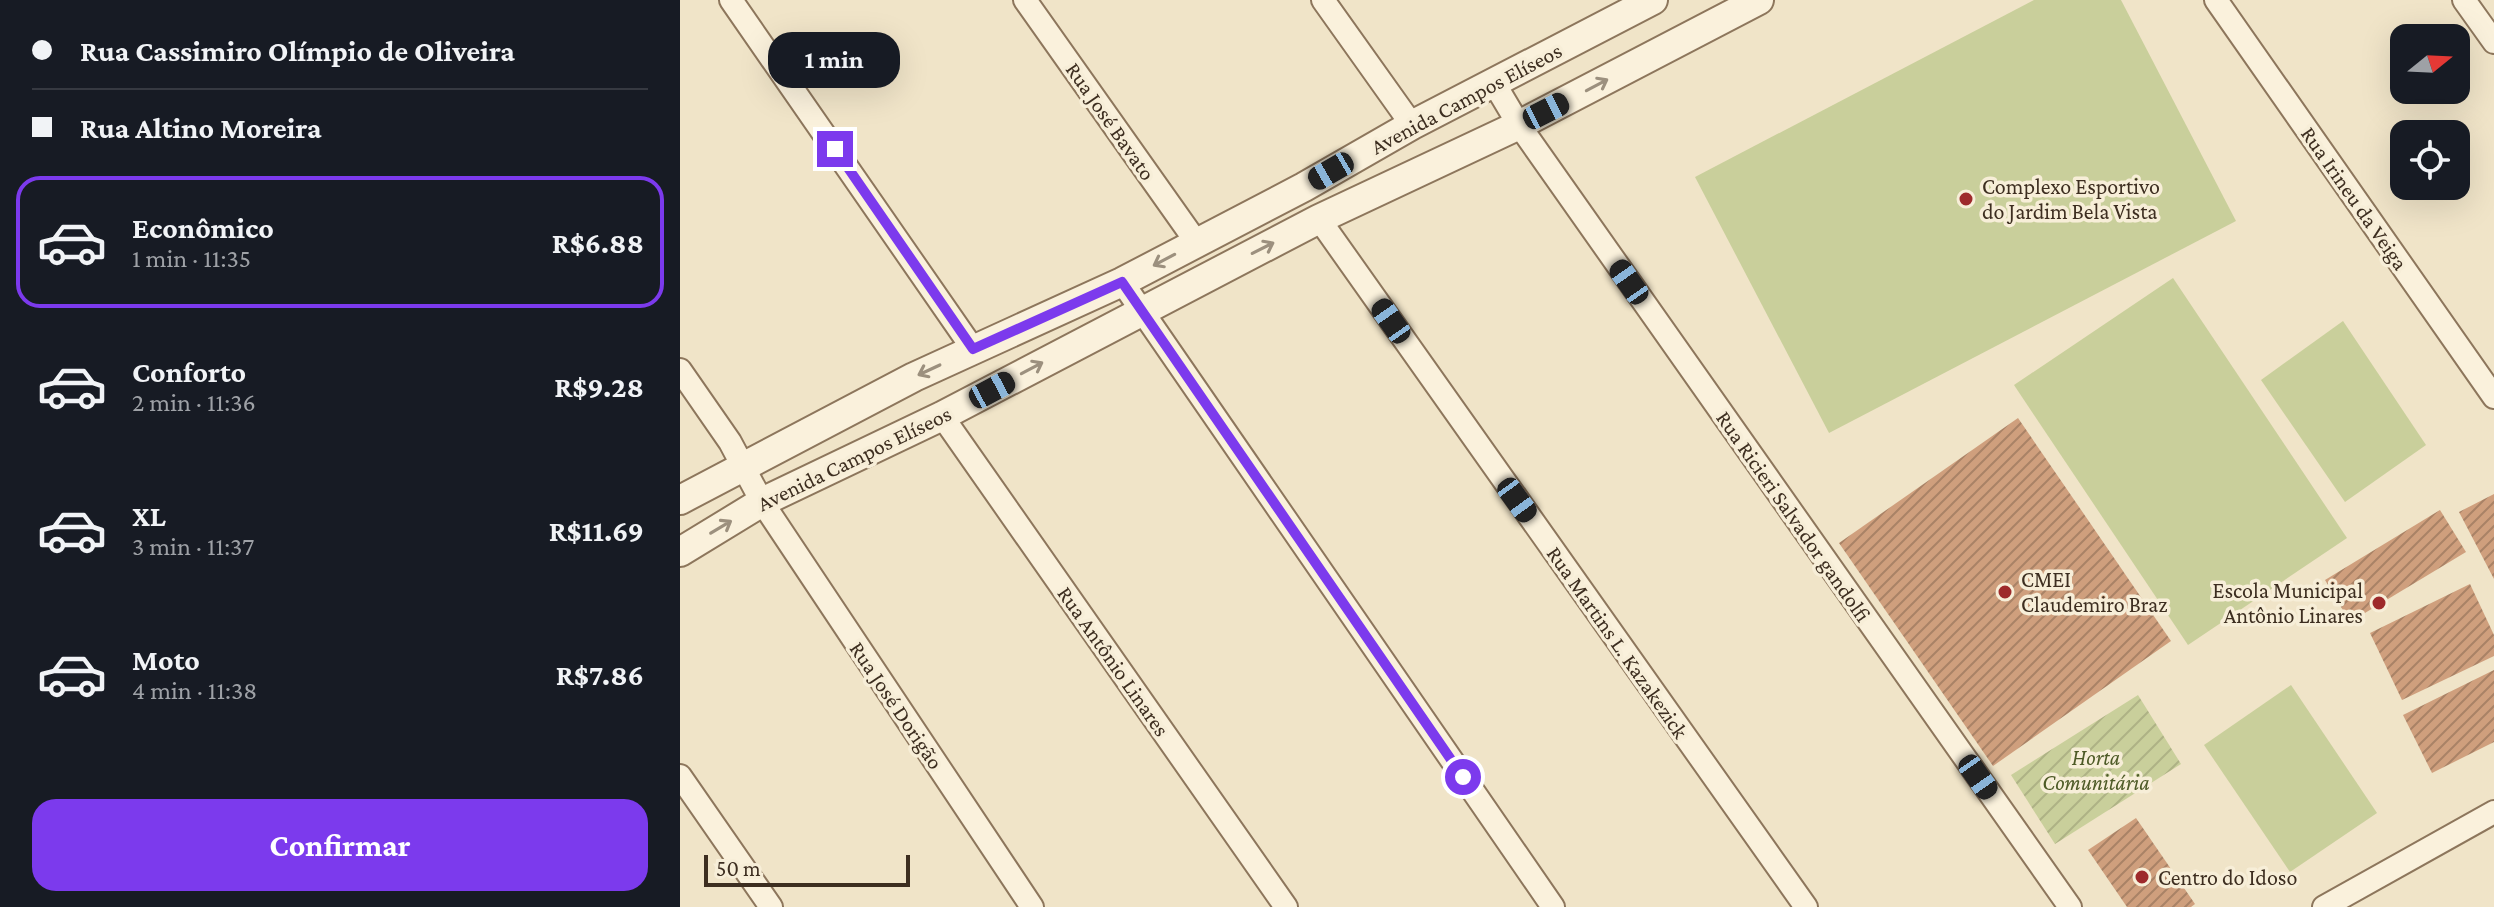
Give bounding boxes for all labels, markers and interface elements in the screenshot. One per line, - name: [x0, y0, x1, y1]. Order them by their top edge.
- north arrow: [2390, 24, 2470, 104]
- map controls: [2390, 24, 2470, 200]
- callout: 1 min: [769, 33, 901, 89]
- text: Rua Cassimiro Olímpio de Oliveira: [80, 34, 515, 67]
- street label: Avenida Campos Elíseos: [1367, 38, 1566, 159]
- text: 1 min: [804, 45, 864, 74]
- street label: Rua José Bavato: [1061, 58, 1160, 185]
- one-way arrow: [1585, 76, 1608, 92]
- car: [1519, 89, 1573, 133]
- text: Rua Altino Moreira: [80, 111, 322, 144]
- button: locate: [2390, 120, 2470, 200]
- street label: Rua Irineu da Veiga: [2296, 122, 2413, 275]
- route end: [817, 131, 853, 167]
- car: [1304, 149, 1358, 193]
- place label: Complexo Esportivo do Jardim Bela Vista: [1982, 174, 2160, 224]
- marker: Complexo Esportivo do Jardim Bela Vista: [1957, 190, 1975, 208]
- icon: car: [36, 206, 108, 278]
- text: Econômico: [132, 211, 274, 244]
- text: R$6.88: [552, 226, 644, 259]
- one-way arrow: [1250, 239, 1274, 255]
- text: 1 min · 11:35: [132, 244, 251, 273]
- one-way arrow: [1153, 252, 1177, 268]
- car: [1605, 255, 1653, 309]
- car: [1367, 294, 1415, 348]
- icon: car: [36, 350, 108, 422]
- text: Conforto: [132, 355, 246, 388]
- one-way arrow: [1020, 359, 1044, 375]
- one-way arrow: [917, 363, 941, 378]
- car: [965, 368, 1019, 412]
- text: R$9.28: [554, 370, 644, 403]
- text: 2 min · 11:36: [132, 388, 256, 417]
- street label: Avenida Campos Elíseos: [753, 401, 955, 516]
- street label: Rua Ricieri Salvador gandolfi: [1711, 406, 1876, 627]
- car: [1493, 474, 1541, 526]
- icon: car: [36, 494, 108, 566]
- text: XL: [132, 499, 166, 532]
- text: R$11.69: [549, 514, 644, 547]
- one-way arrow: [709, 519, 732, 535]
- text: 3 min · 11:37: [132, 532, 254, 561]
- street label: Rua Martins L. Kazakezick: [1542, 541, 1694, 744]
- place label: CMEI Claudemiro Braz: [2021, 567, 2168, 617]
- place label: Escola Municipal Antônio Linares: [2213, 578, 2363, 628]
- street label: Rua Antônio Linares: [1053, 582, 1175, 741]
- marker: CMEI Claudemiro Braz: [1996, 583, 2014, 601]
- marker: Escola Municipal Antônio Linares: [2370, 594, 2388, 612]
- street label: Rua José Dorigão: [845, 637, 949, 774]
- icon: car: [36, 638, 108, 710]
- text: Moto: [132, 643, 200, 676]
- text: R$7.86: [556, 658, 644, 691]
- text: 4 min · 11:38: [132, 676, 257, 705]
- park label: Horta Comunitária: [2042, 745, 2150, 795]
- car: [1954, 750, 2002, 804]
- route start: [1445, 759, 1481, 795]
- button: Confirmar: [32, 799, 648, 891]
- scale bar: [704, 851, 910, 887]
- text: 50 m: [716, 856, 761, 881]
- place label: Centro do Idoso: [2158, 865, 2297, 890]
- marker: Centro do Idoso: [2133, 868, 2151, 886]

